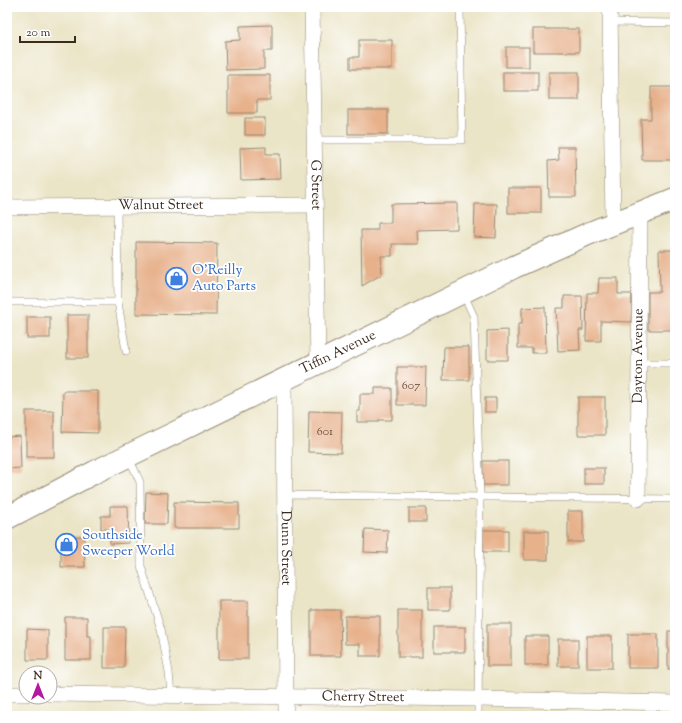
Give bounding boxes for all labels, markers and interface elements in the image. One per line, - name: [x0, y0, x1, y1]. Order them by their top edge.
- scale bar: [20, 18, 75, 44]
- text: 20 m: [26, 24, 51, 42]
- street label: G Street: [305, 159, 325, 211]
- street label: Walnut Street: [118, 196, 204, 216]
- place label: O'Reilly Auto Parts: [192, 261, 256, 297]
- shop icon: O'Reilly Auto Parts: [163, 266, 189, 292]
- street label: Dayton Avenue: [629, 308, 649, 404]
- street label: Tiffin Avenue: [297, 326, 380, 380]
- house number: 607: [402, 377, 420, 395]
- house number: 601: [317, 423, 333, 441]
- street label: Dunn Street: [275, 510, 295, 586]
- place label: Southside Sweeper World: [82, 526, 175, 562]
- shop icon: Southside Sweeper World: [53, 531, 79, 557]
- north arrow: [18, 665, 58, 705]
- text: N: [33, 668, 43, 684]
- street label: Cherry Street: [322, 687, 405, 708]

